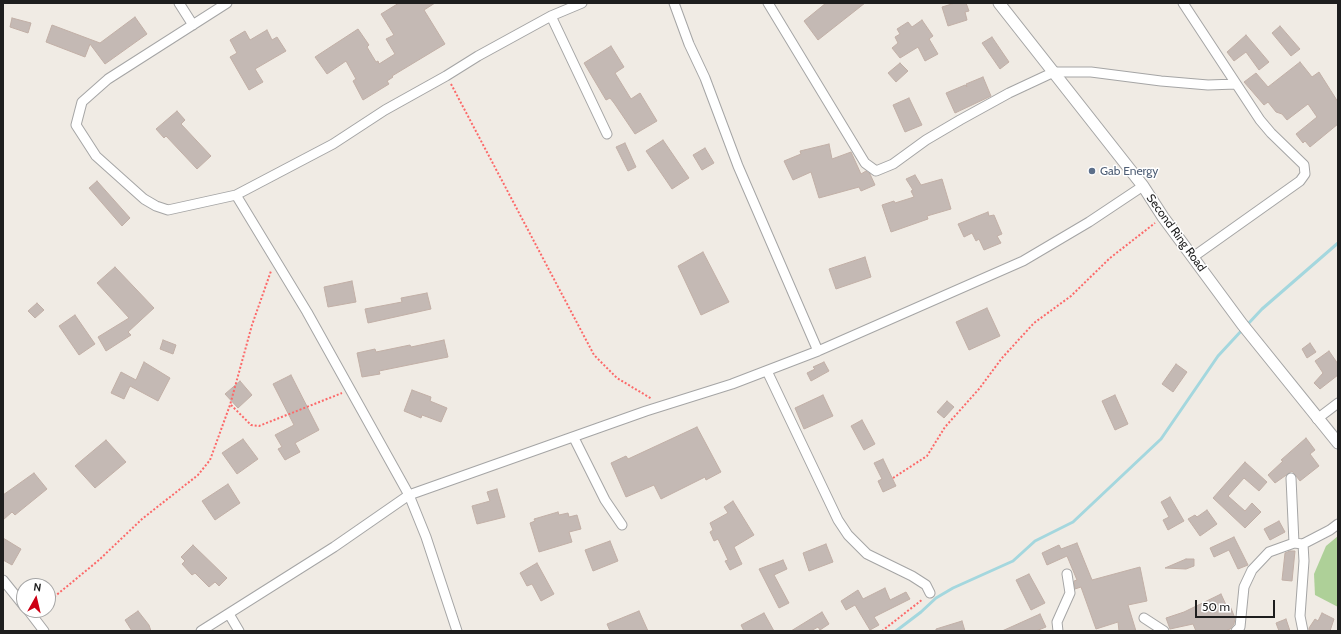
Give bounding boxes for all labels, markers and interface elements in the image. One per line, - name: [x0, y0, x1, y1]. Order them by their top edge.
- place label: Gab Energy: [1100, 164, 1158, 178]
- marker: Gab Energy: [1087, 166, 1097, 176]
- street label: Second Ring Road: [1143, 191, 1209, 275]
- north arrow: [16, 578, 56, 618]
- text: N: [33, 580, 42, 595]
- scale bar: [1197, 592, 1277, 618]
- text: 50 m: [1202, 599, 1230, 614]

